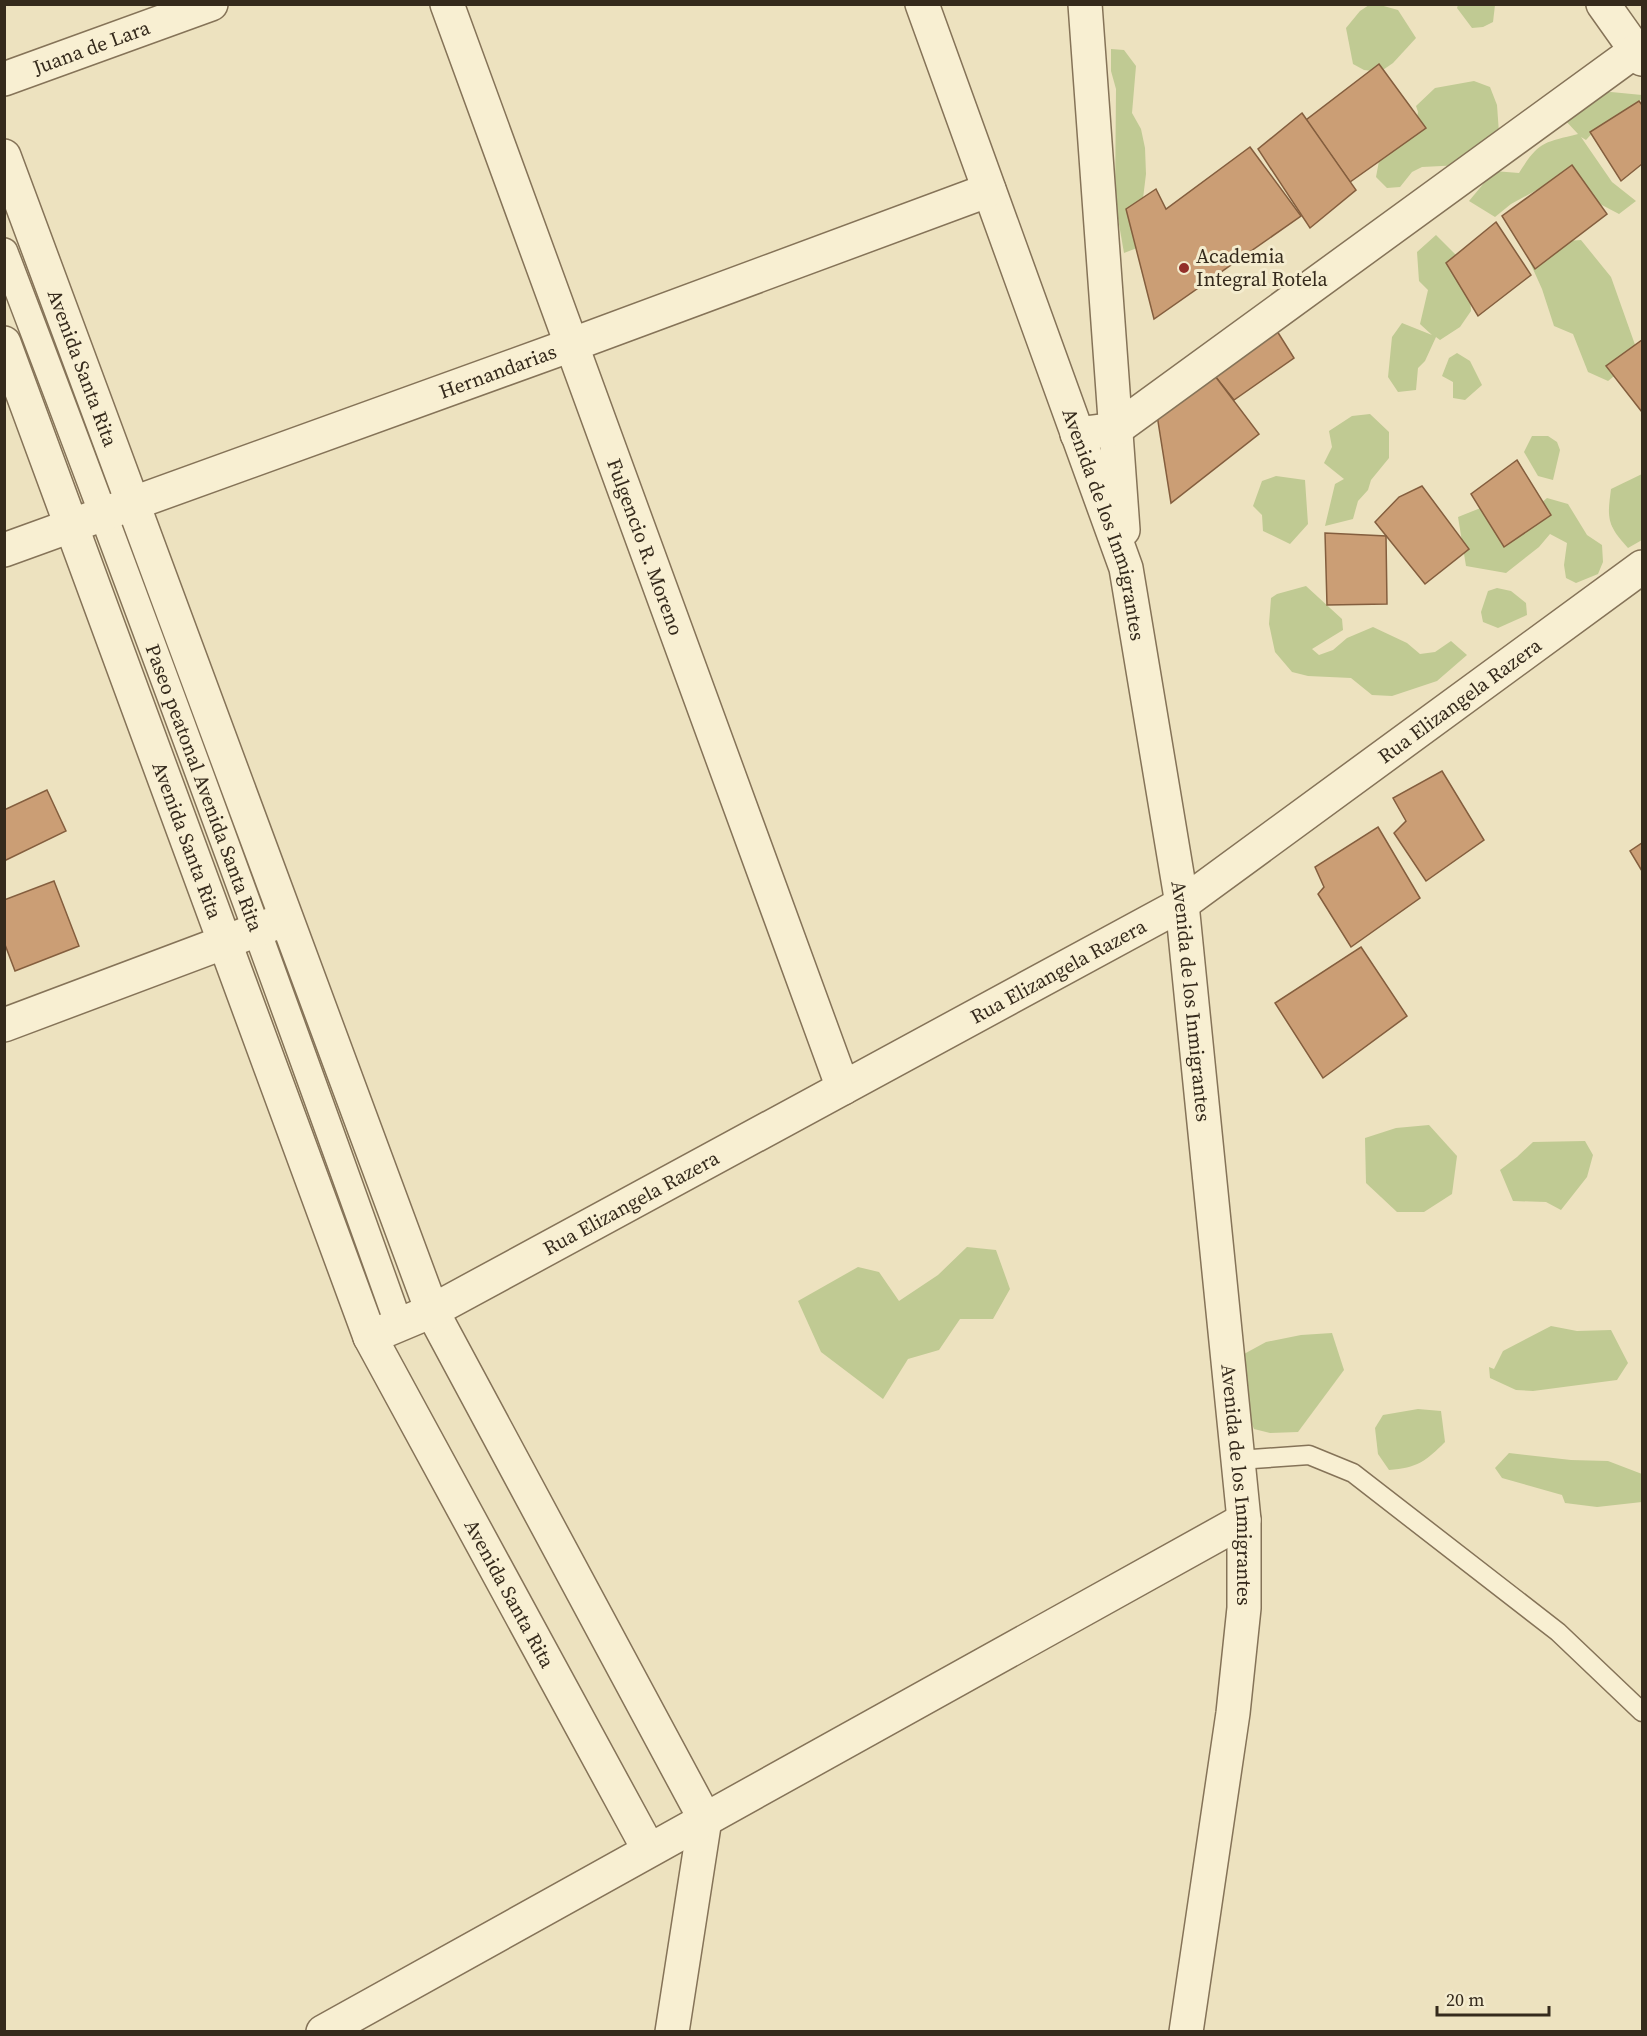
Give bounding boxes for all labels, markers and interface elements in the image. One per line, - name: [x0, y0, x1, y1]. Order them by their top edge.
- street label: Juana de Lara: [28, 13, 154, 82]
- place label: Academia Integral Rotela: [1196, 242, 1328, 293]
- marker: Academia Integral Rotela: [1177, 261, 1191, 275]
- street label: Avenida Santa Rita: [41, 285, 125, 451]
- street label: Hernandarias: [435, 337, 560, 406]
- street label: Avenida de los Inmigrantes: [1055, 404, 1152, 643]
- street label: Fulgencio R. Moreno: [600, 455, 690, 639]
- street label: Rua Elizangela Razera: [1372, 631, 1548, 770]
- street label: Paseo peatonal Avenida Santa Rita: [142, 640, 268, 934]
- street label: Avenida Santa Rita: [148, 758, 228, 922]
- street label: Avenida de los Inmigrantes: [1164, 878, 1218, 1123]
- street label: Rua Elizangela Razera: [965, 912, 1152, 1030]
- street label: Rua Elizangela Razera: [538, 1143, 725, 1262]
- street label: Avenida de los Inmigrantes: [1214, 1363, 1258, 1606]
- street label: Avenida Santa Rita: [458, 1514, 562, 1674]
- scale bar: [1437, 1979, 1550, 2017]
- text: 20 m: [1446, 1987, 1484, 2012]

